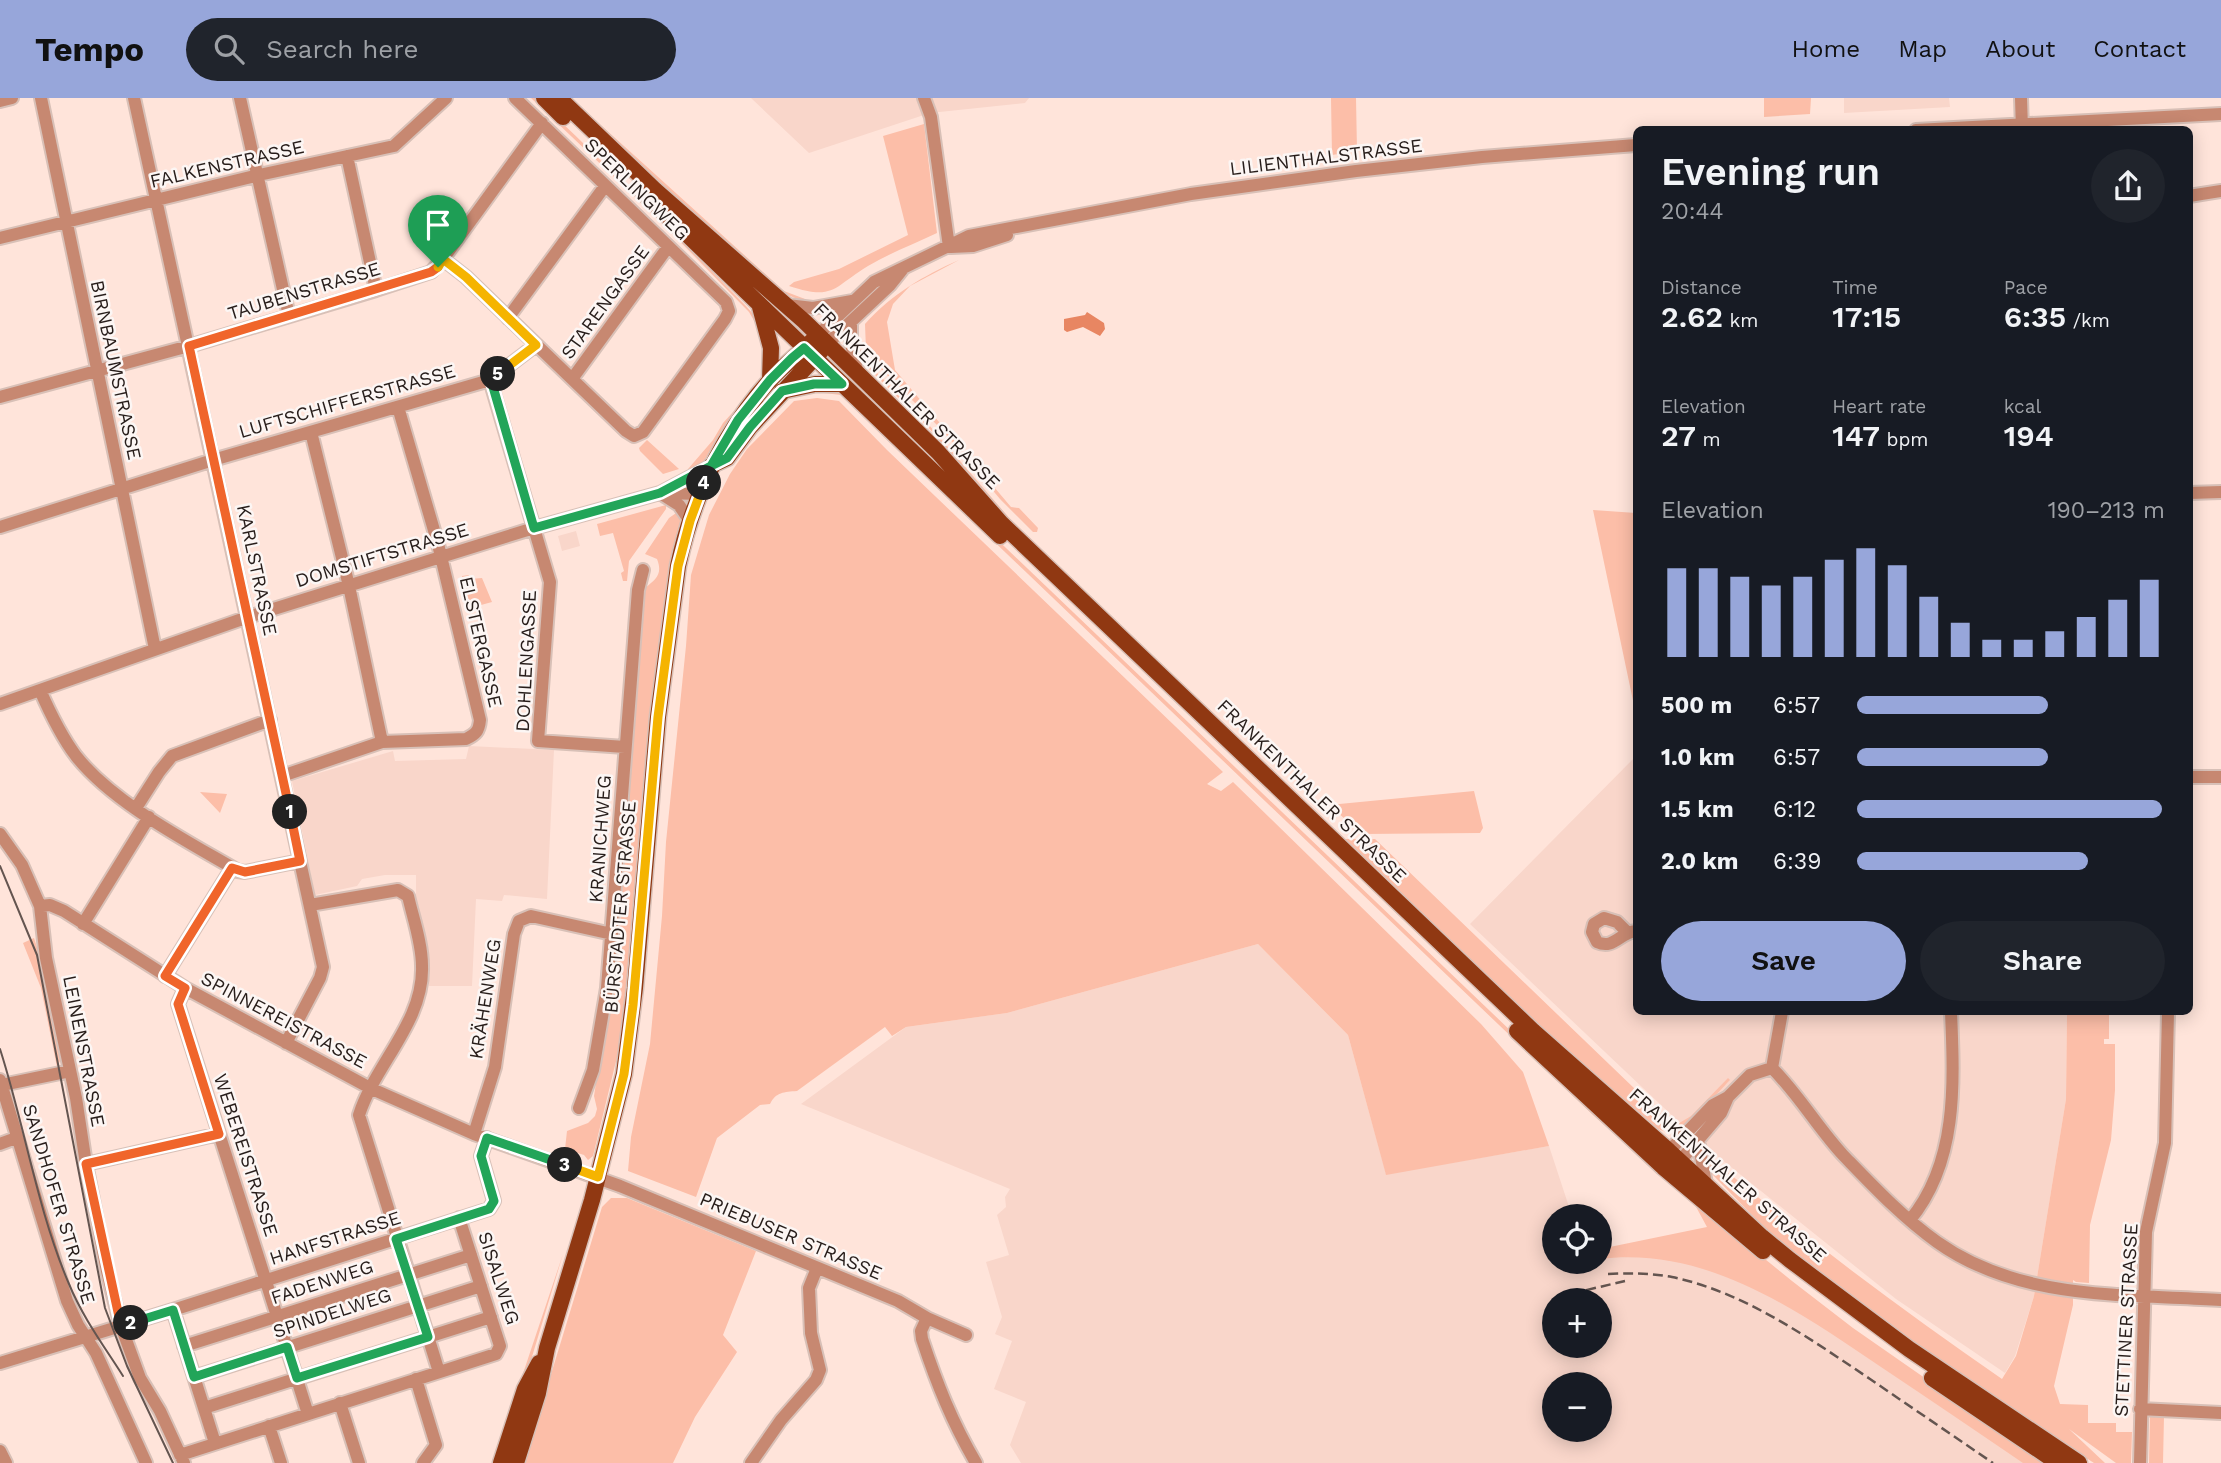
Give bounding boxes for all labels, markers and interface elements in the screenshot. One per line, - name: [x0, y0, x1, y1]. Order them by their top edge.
- search box: [186, 18, 676, 81]
- text: Tempo: [35, 30, 144, 69]
- icon: search: [210, 30, 248, 68]
- text: Search here: [266, 34, 419, 64]
- text: Home: [1792, 35, 1860, 63]
- text: Map: [1898, 35, 1947, 63]
- text: About: [1985, 35, 2055, 63]
- text: Contact: [2093, 35, 2186, 63]
- street label: SPERLINGWEG: [580, 133, 694, 245]
- street label: LILIENTHALSTRASSE: [1228, 134, 1424, 180]
- street label: FALKENSTRASSE: [148, 135, 306, 193]
- button: share: [2091, 149, 2165, 223]
- text: Evening run: [1661, 150, 1880, 194]
- pin: [408, 195, 468, 267]
- text: 20:44: [1661, 198, 1724, 225]
- icon: arrive: [419, 206, 457, 244]
- street label: STARENGASSE: [556, 241, 654, 363]
- street label: TAUBENSTRASSE: [225, 257, 383, 325]
- text: Distance: [1661, 276, 1742, 299]
- text: Time: [1832, 276, 1878, 299]
- text: Pace: [2004, 276, 2048, 299]
- street label: BIRNBAUMSTRASSE: [86, 278, 146, 462]
- street label: FRANKENTHALER STRASSE: [809, 298, 1005, 494]
- text: 2.62: [1661, 299, 1723, 334]
- text: 17:15: [1832, 299, 1901, 334]
- text: 6:35: [2004, 299, 2066, 334]
- text: km: [1723, 309, 1758, 332]
- text: /km: [2066, 309, 2110, 332]
- pin: 5: [480, 356, 516, 392]
- street label: LUFTSCHIFFERSTRASSE: [236, 359, 458, 443]
- text: 5: [492, 362, 503, 385]
- text: Elevation: [1661, 395, 1746, 418]
- text: Heart rate: [1832, 395, 1926, 418]
- text: kcal: [2004, 395, 2041, 418]
- text: 27: [1661, 418, 1696, 453]
- text: 147: [1832, 418, 1880, 453]
- text: 194: [2004, 418, 2054, 453]
- text: m: [1696, 428, 1721, 451]
- text: bpm: [1880, 428, 1928, 451]
- pin: 4: [686, 466, 722, 500]
- text: 4: [697, 471, 710, 494]
- text: Elevation: [1661, 497, 1764, 524]
- text: 190–213 m: [2048, 497, 2165, 524]
- street label: KARLSTRASSE: [232, 502, 282, 638]
- street label: DOMSTIFTSTRASSE: [293, 518, 471, 592]
- street label: ELSTERGASSE: [455, 574, 507, 710]
- street label: DOHLENGASSE: [511, 590, 541, 732]
- text: 500 m: [1661, 692, 1732, 719]
- text: 6:57: [1773, 692, 1820, 719]
- street label: FRANKENTHALER STRASSE: [1213, 694, 1411, 888]
- text: 1.0 km: [1661, 744, 1735, 771]
- text: 6:57: [1773, 744, 1820, 771]
- street label: KRANICHWEG: [584, 774, 616, 904]
- pin: 1: [272, 794, 308, 830]
- text: 1.5 km: [1661, 796, 1734, 823]
- text: 6:12: [1773, 796, 1816, 823]
- text: 1: [285, 800, 294, 823]
- street label: BÜRSTADTER STRASSE: [599, 800, 641, 1014]
- text: 2.0 km: [1661, 848, 1739, 875]
- text: 6:39: [1773, 848, 1821, 875]
- button: Save: [1661, 921, 1906, 1001]
- button: Share: [1920, 921, 2165, 1001]
- street label: KRÄHENWEG: [464, 937, 506, 1061]
- street label: SPINNEREISTRASSE: [197, 967, 371, 1073]
- street label: LEINENSTRASSE: [58, 973, 110, 1129]
- street label: WEBEREISTRASSE: [209, 1071, 283, 1239]
- street label: FRANKENTHALER STRASSE: [1624, 1083, 1832, 1267]
- street label: SANDHOFER STRASSE: [18, 1101, 100, 1307]
- pin: 3: [548, 1148, 582, 1182]
- text: 3: [559, 1153, 570, 1176]
- street label: PRIEBUSER STRASSE: [696, 1187, 886, 1285]
- map controls: [1542, 1204, 1612, 1442]
- button: locate: [1542, 1204, 1612, 1274]
- street label: HANFSTRASSE: [266, 1206, 404, 1270]
- street label: STETTINER STRASSE: [2109, 1223, 2143, 1417]
- street label: SISALWEG: [473, 1229, 525, 1327]
- street label: FADENWEG: [268, 1255, 376, 1309]
- street label: SPINDELWEG: [270, 1283, 394, 1343]
- button: +: [1542, 1288, 1612, 1358]
- pin: 2: [114, 1306, 148, 1340]
- text: 2: [125, 1311, 136, 1334]
- button: −: [1542, 1372, 1612, 1442]

